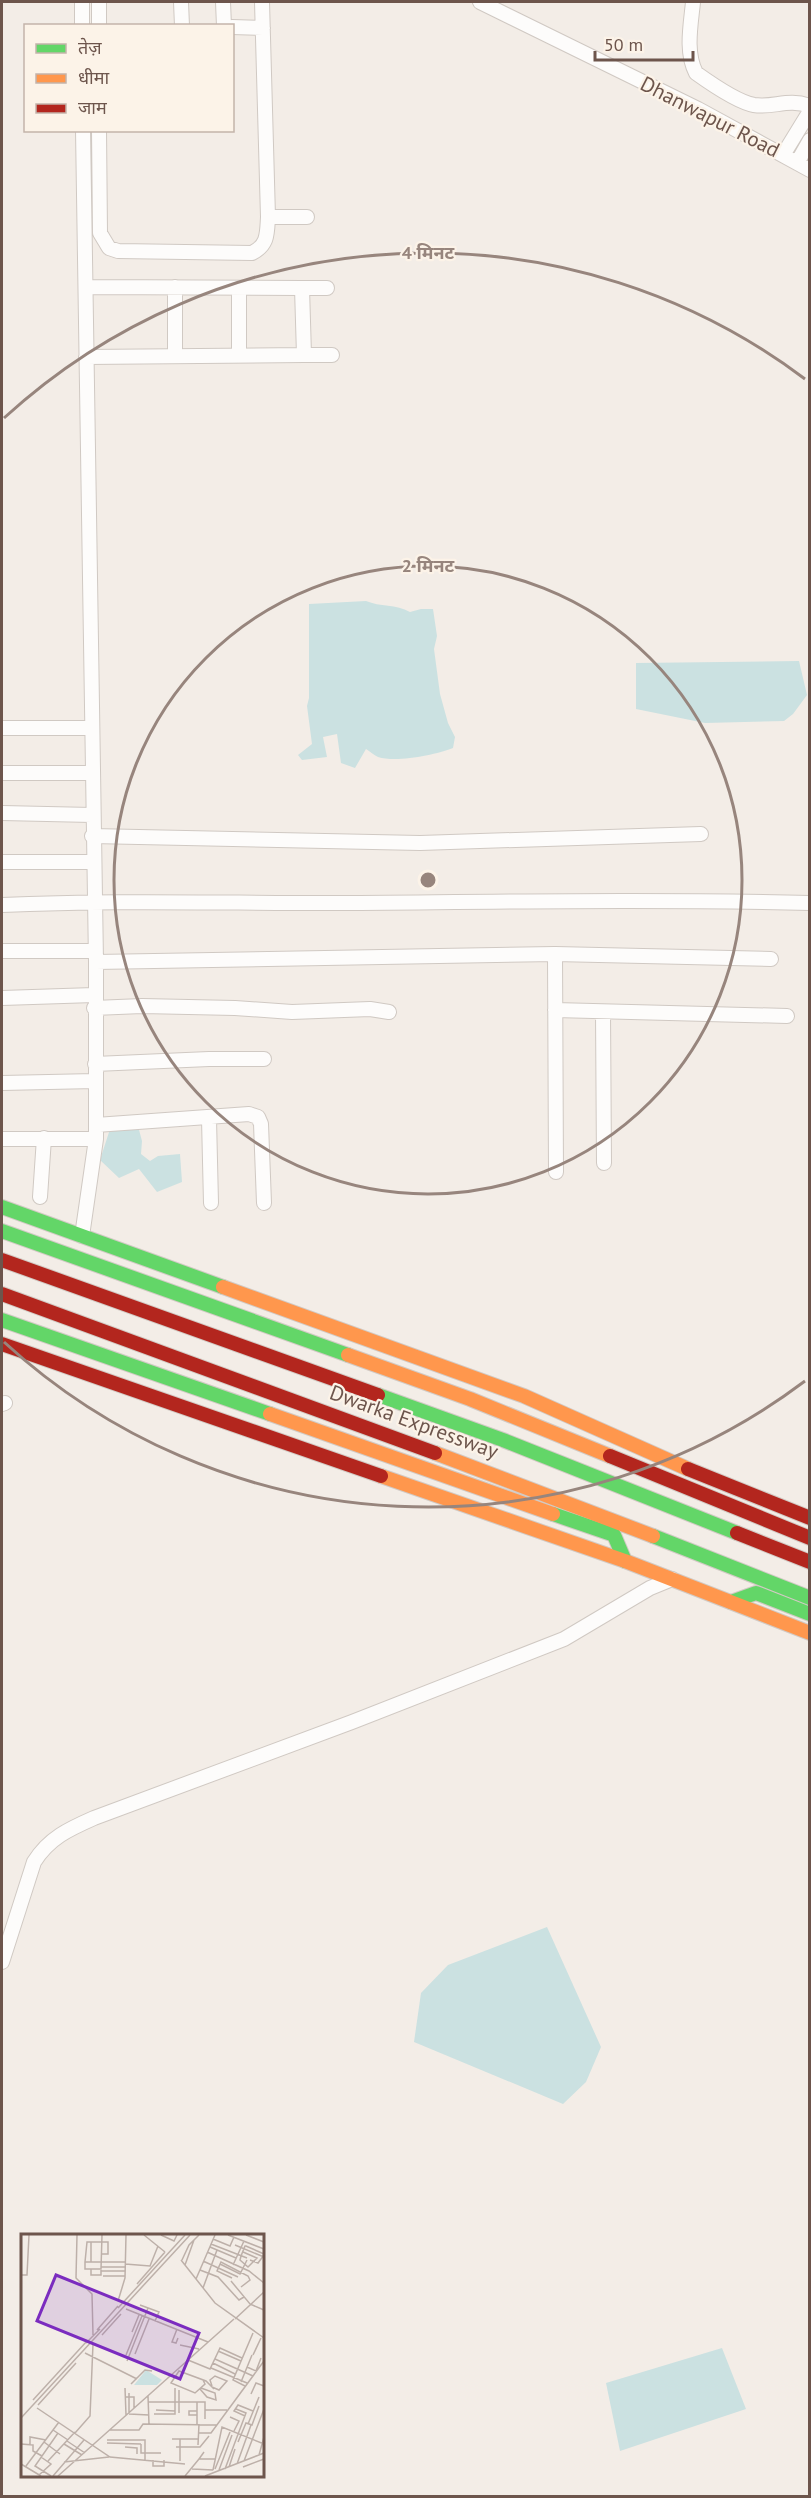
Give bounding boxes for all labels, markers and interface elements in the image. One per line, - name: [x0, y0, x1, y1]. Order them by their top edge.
- legend: [24, 24, 234, 132]
- scale bar: [595, 24, 692, 62]
- text: 50 m: [604, 33, 643, 56]
- text: तेज़: [78, 36, 102, 59]
- text: धीमा: [78, 66, 109, 89]
- street label: Dhanwapur Road: [636, 70, 784, 163]
- text: जाम: [78, 96, 108, 119]
- text: 4 मिनट: [402, 241, 455, 264]
- text: 2 मिनट: [402, 554, 455, 577]
- centre of rings: [418, 870, 438, 890]
- street label: Dwarka Expressway: [326, 1379, 502, 1465]
- inset map: [21, 2234, 264, 2477]

